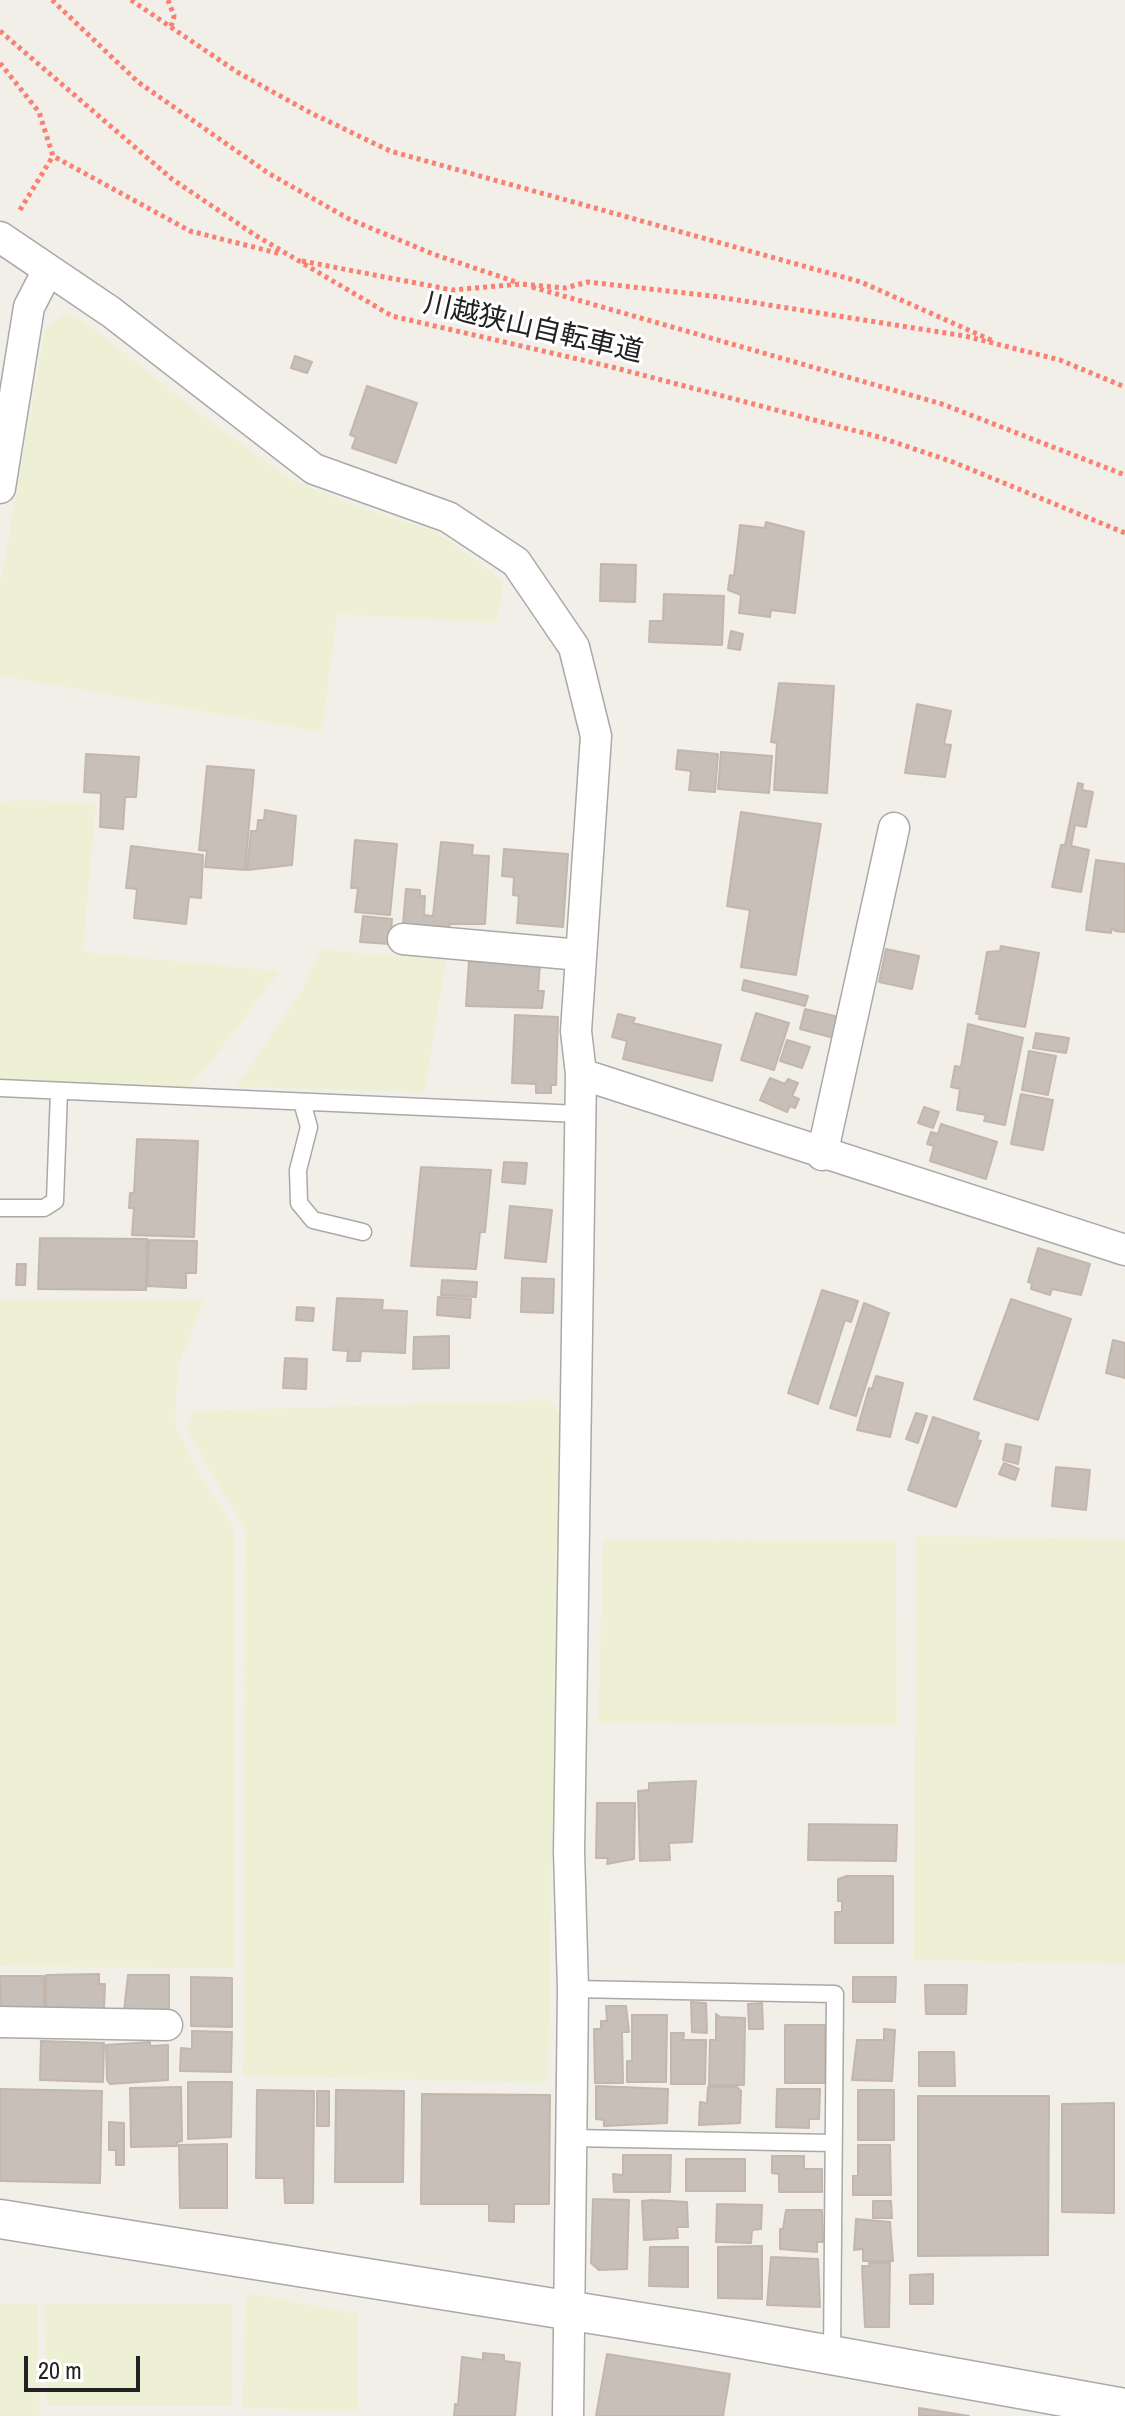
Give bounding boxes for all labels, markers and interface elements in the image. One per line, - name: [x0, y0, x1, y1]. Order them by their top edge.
- street label: 川越狭山自転車道: [420, 287, 646, 371]
- scale bar: [28, 2340, 144, 2390]
- text: 20 m: [38, 2354, 82, 2386]

